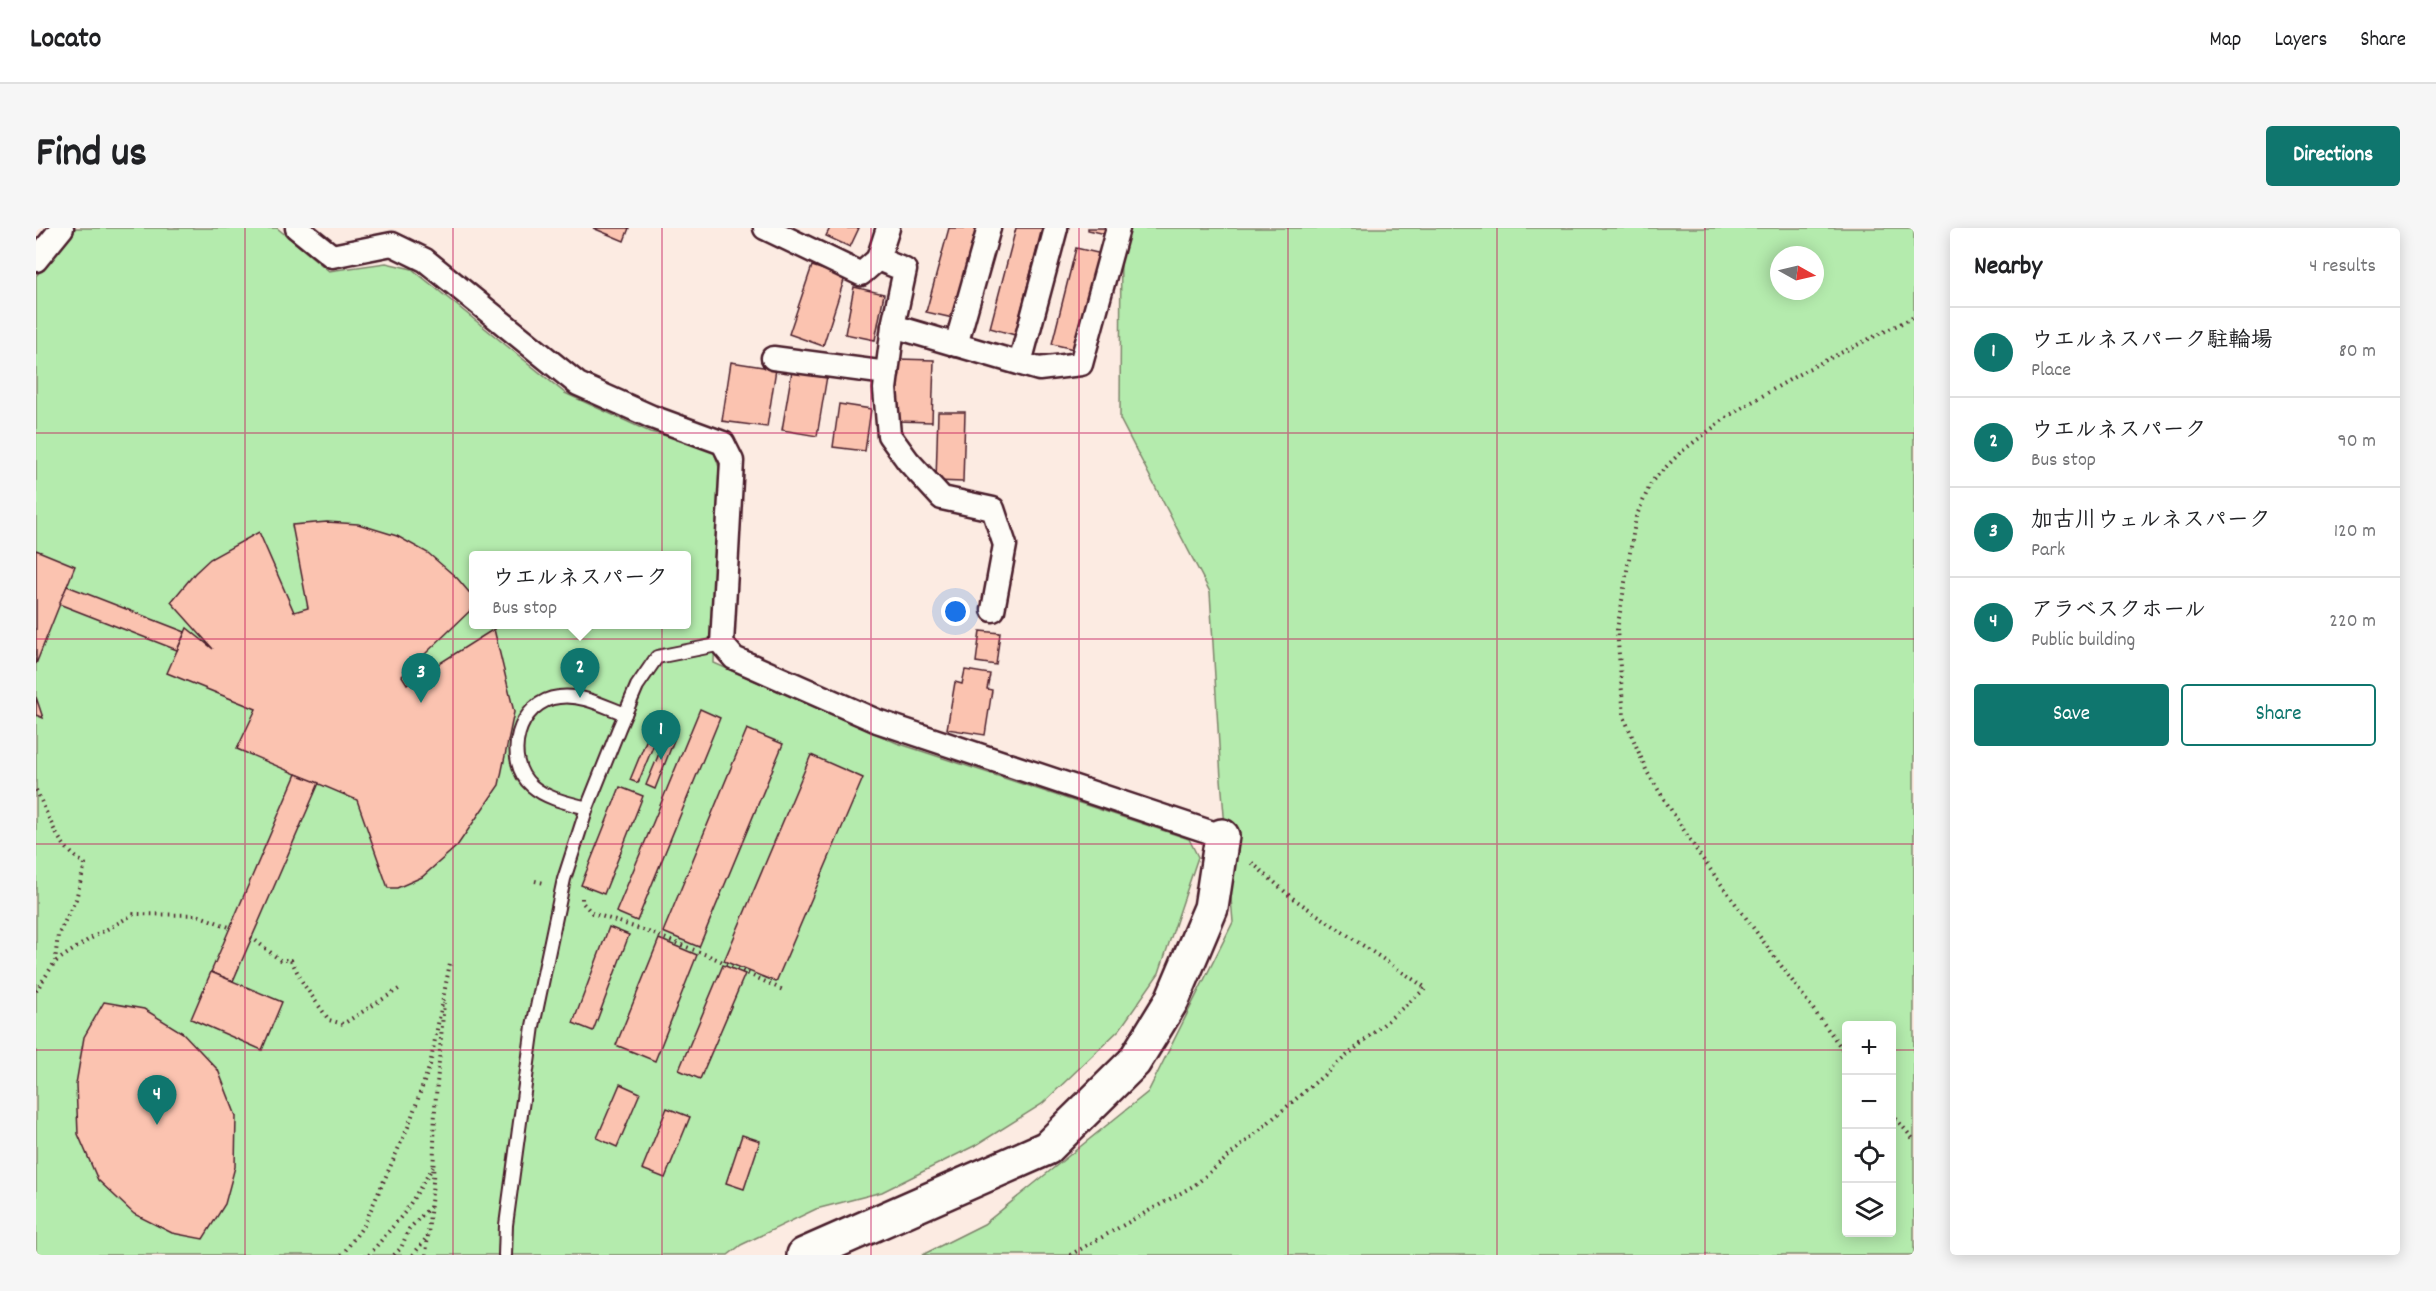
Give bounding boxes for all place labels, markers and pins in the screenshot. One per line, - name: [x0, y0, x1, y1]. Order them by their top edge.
- pin: 2: [560, 648, 600, 698]
- pin: 3: [402, 654, 440, 703]
- pin: 1: [642, 710, 680, 760]
- pin: 4: [138, 1076, 176, 1125]

